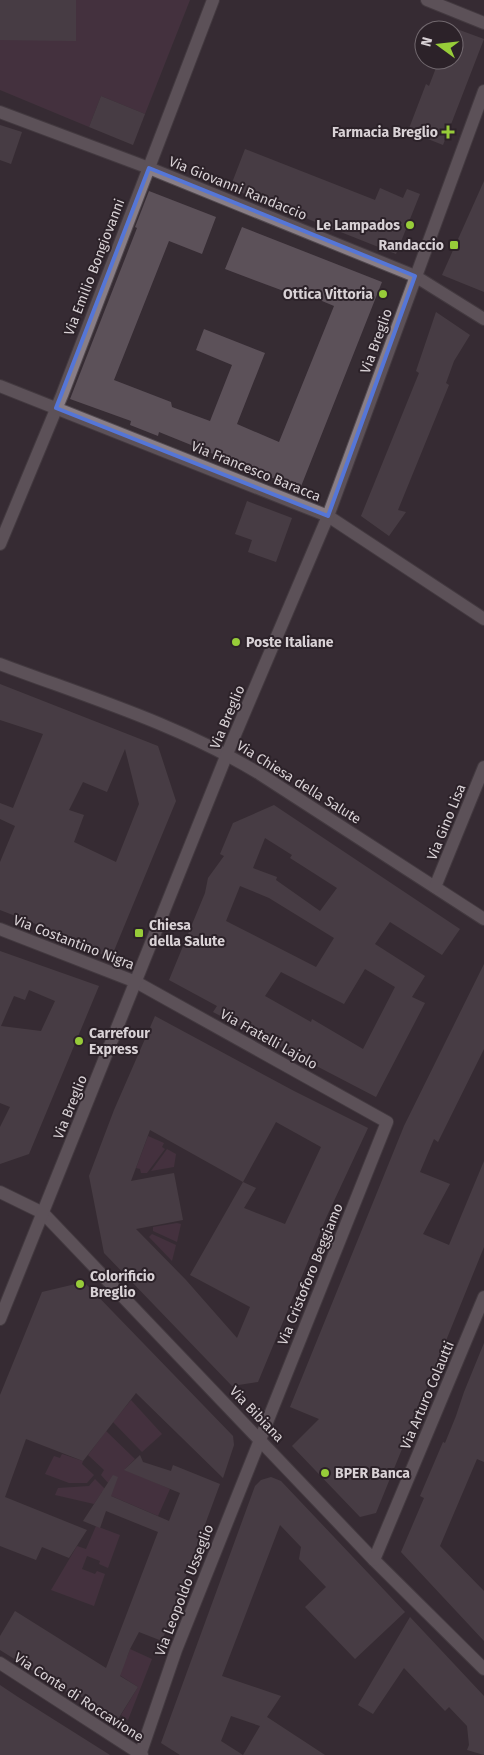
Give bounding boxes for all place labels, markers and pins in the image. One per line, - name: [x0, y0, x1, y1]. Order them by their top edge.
- place label: Farmacia Breglio: [332, 124, 438, 141]
- marker: Farmacia Breglio: [442, 126, 454, 138]
- place label: Le Lampados: [316, 217, 400, 234]
- marker: Le Lampados: [404, 219, 416, 231]
- place label: Randaccio: [378, 237, 444, 254]
- marker: Randaccio: [448, 239, 460, 251]
- place label: Ottica Vittoria: [283, 286, 373, 303]
- marker: Ottica Vittoria: [377, 288, 389, 300]
- place label: Poste Italiane: [246, 634, 334, 651]
- marker: Poste Italiane: [230, 636, 242, 648]
- place label: Chiesa della Salute: [149, 917, 225, 950]
- marker: Chiesa della Salute: [133, 927, 145, 939]
- place label: Carrefour Express: [89, 1025, 150, 1058]
- marker: Carrefour Express: [73, 1035, 85, 1047]
- place label: Colorificio Breglio: [90, 1268, 155, 1301]
- marker: Colorificio Breglio: [74, 1278, 86, 1290]
- place label: BPER Banca: [335, 1465, 410, 1482]
- marker: BPER Banca: [319, 1467, 331, 1479]

